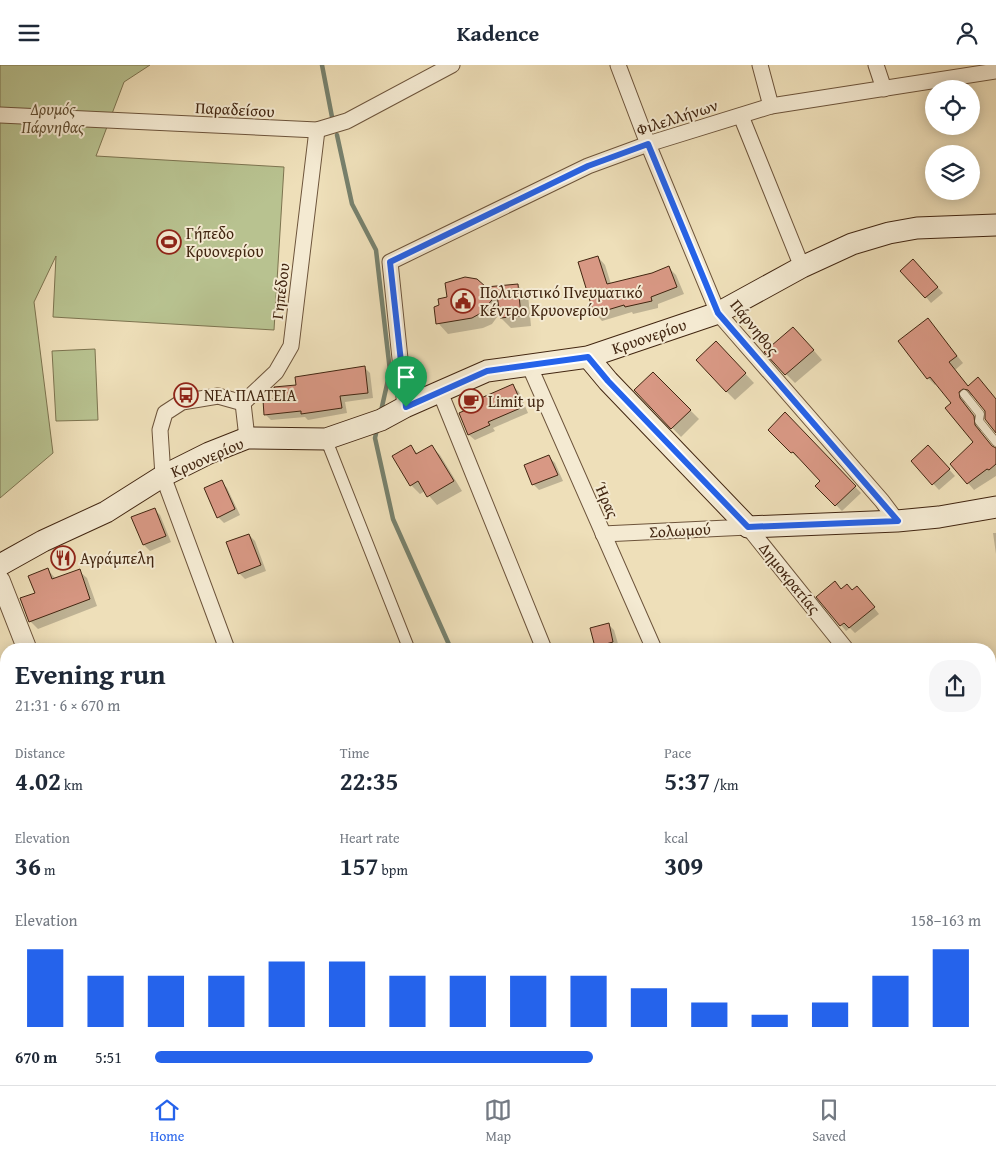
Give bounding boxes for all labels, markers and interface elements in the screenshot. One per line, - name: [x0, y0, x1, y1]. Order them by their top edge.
- text: Kadence: [457, 17, 539, 49]
- icon: menu: [15, 19, 43, 47]
- icon: person: [953, 19, 981, 47]
- map controls: [925, 80, 980, 200]
- button: locate: [925, 80, 980, 135]
- street label: Φιλελλήνων: [633, 92, 721, 142]
- street label: Παραδείσου: [195, 95, 275, 123]
- park label: Δρυμός Πάρνηθας: [21, 97, 85, 139]
- button: layers: [925, 145, 980, 200]
- place label: Γήπεδο Κρυονερίου: [186, 221, 264, 263]
- sports icon: Γήπεδο Κρυονερίου: [156, 229, 182, 255]
- street label: Γηπέδου: [265, 262, 295, 320]
- place label: Πολιτιστικό Πνευματικό Κέντρο Κρυονερίου: [480, 280, 643, 322]
- public building icon: Πολιτιστικό Πνευματικό Κέντρο Κρυονερίου: [450, 288, 476, 314]
- street label: Πάρνηθος: [725, 294, 785, 361]
- street label: Κρυονερίου: [608, 312, 690, 360]
- pin: [385, 356, 427, 407]
- icon: arrive: [392, 363, 420, 391]
- bus stop icon: ΝΕΑ ΠΛΑΤΕΙΑ: [173, 382, 199, 408]
- place label: ΝΕΑ ΠΛΑΤΕΙΑ: [204, 383, 297, 407]
- cafe icon: Limit up: [458, 388, 484, 414]
- place label: Limit up: [488, 389, 545, 413]
- street label: Κρυονερίου: [167, 431, 247, 483]
- street label: Ήρας: [588, 478, 626, 522]
- street label: Σολωμού: [649, 516, 711, 544]
- street label: Δημοκρατίας: [753, 537, 827, 619]
- restaurant icon: Αγράμπελη: [50, 545, 76, 571]
- place label: Αγράμπελη: [80, 546, 154, 570]
- text: Evening run: [15, 653, 166, 694]
- button: share: [929, 660, 981, 712]
- text: 21:31 · 6 × 670 m: [15, 693, 120, 717]
- text: Distance: [15, 743, 65, 763]
- text: Time: [340, 743, 369, 763]
- text: Pace: [664, 743, 691, 763]
- text: 4.02: [15, 763, 61, 799]
- text: 22:35: [340, 763, 399, 799]
- text: 5:37: [664, 763, 710, 799]
- text: km: [61, 775, 83, 795]
- text: /km: [710, 775, 739, 795]
- text: Elevation: [15, 828, 70, 848]
- text: Heart rate: [340, 828, 400, 848]
- text: kcal: [664, 828, 688, 848]
- text: 36: [15, 848, 41, 884]
- text: 157: [340, 848, 379, 884]
- text: 309: [664, 848, 703, 884]
- text: m: [41, 860, 55, 880]
- text: bpm: [379, 860, 408, 880]
- text: Elevation: [15, 908, 78, 932]
- text: 158–163 m: [911, 908, 981, 932]
- text: 670 m: [15, 1045, 57, 1069]
- text: 5:51: [95, 1045, 122, 1069]
- tab: Home: [150, 1096, 184, 1146]
- tab: Map: [484, 1096, 512, 1146]
- tab: Saved: [812, 1096, 846, 1146]

